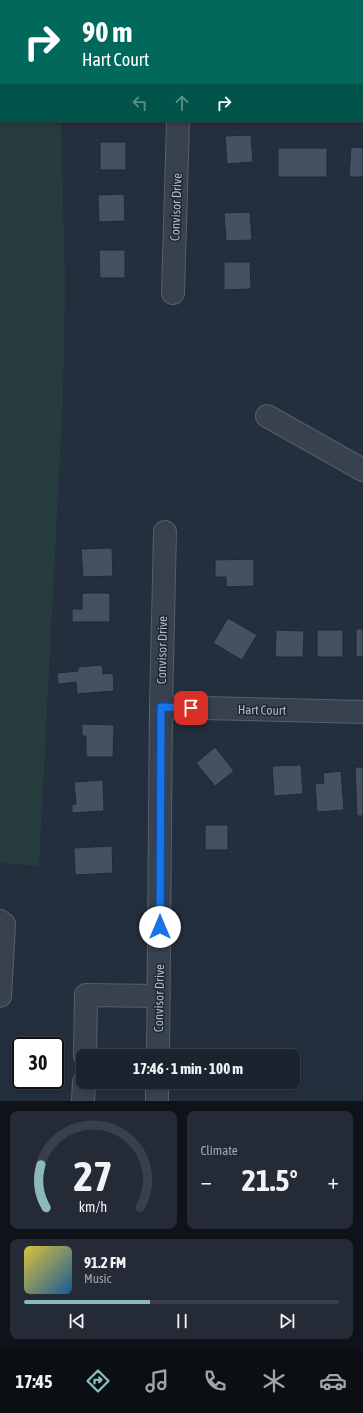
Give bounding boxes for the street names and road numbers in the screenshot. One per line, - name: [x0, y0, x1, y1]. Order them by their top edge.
- street label: Convisor Drive: [167, 173, 185, 241]
- street label: Convisor Drive: [154, 616, 170, 684]
- street label: Hart Court: [238, 702, 287, 718]
- street label: Convisor Drive: [151, 964, 167, 1032]

